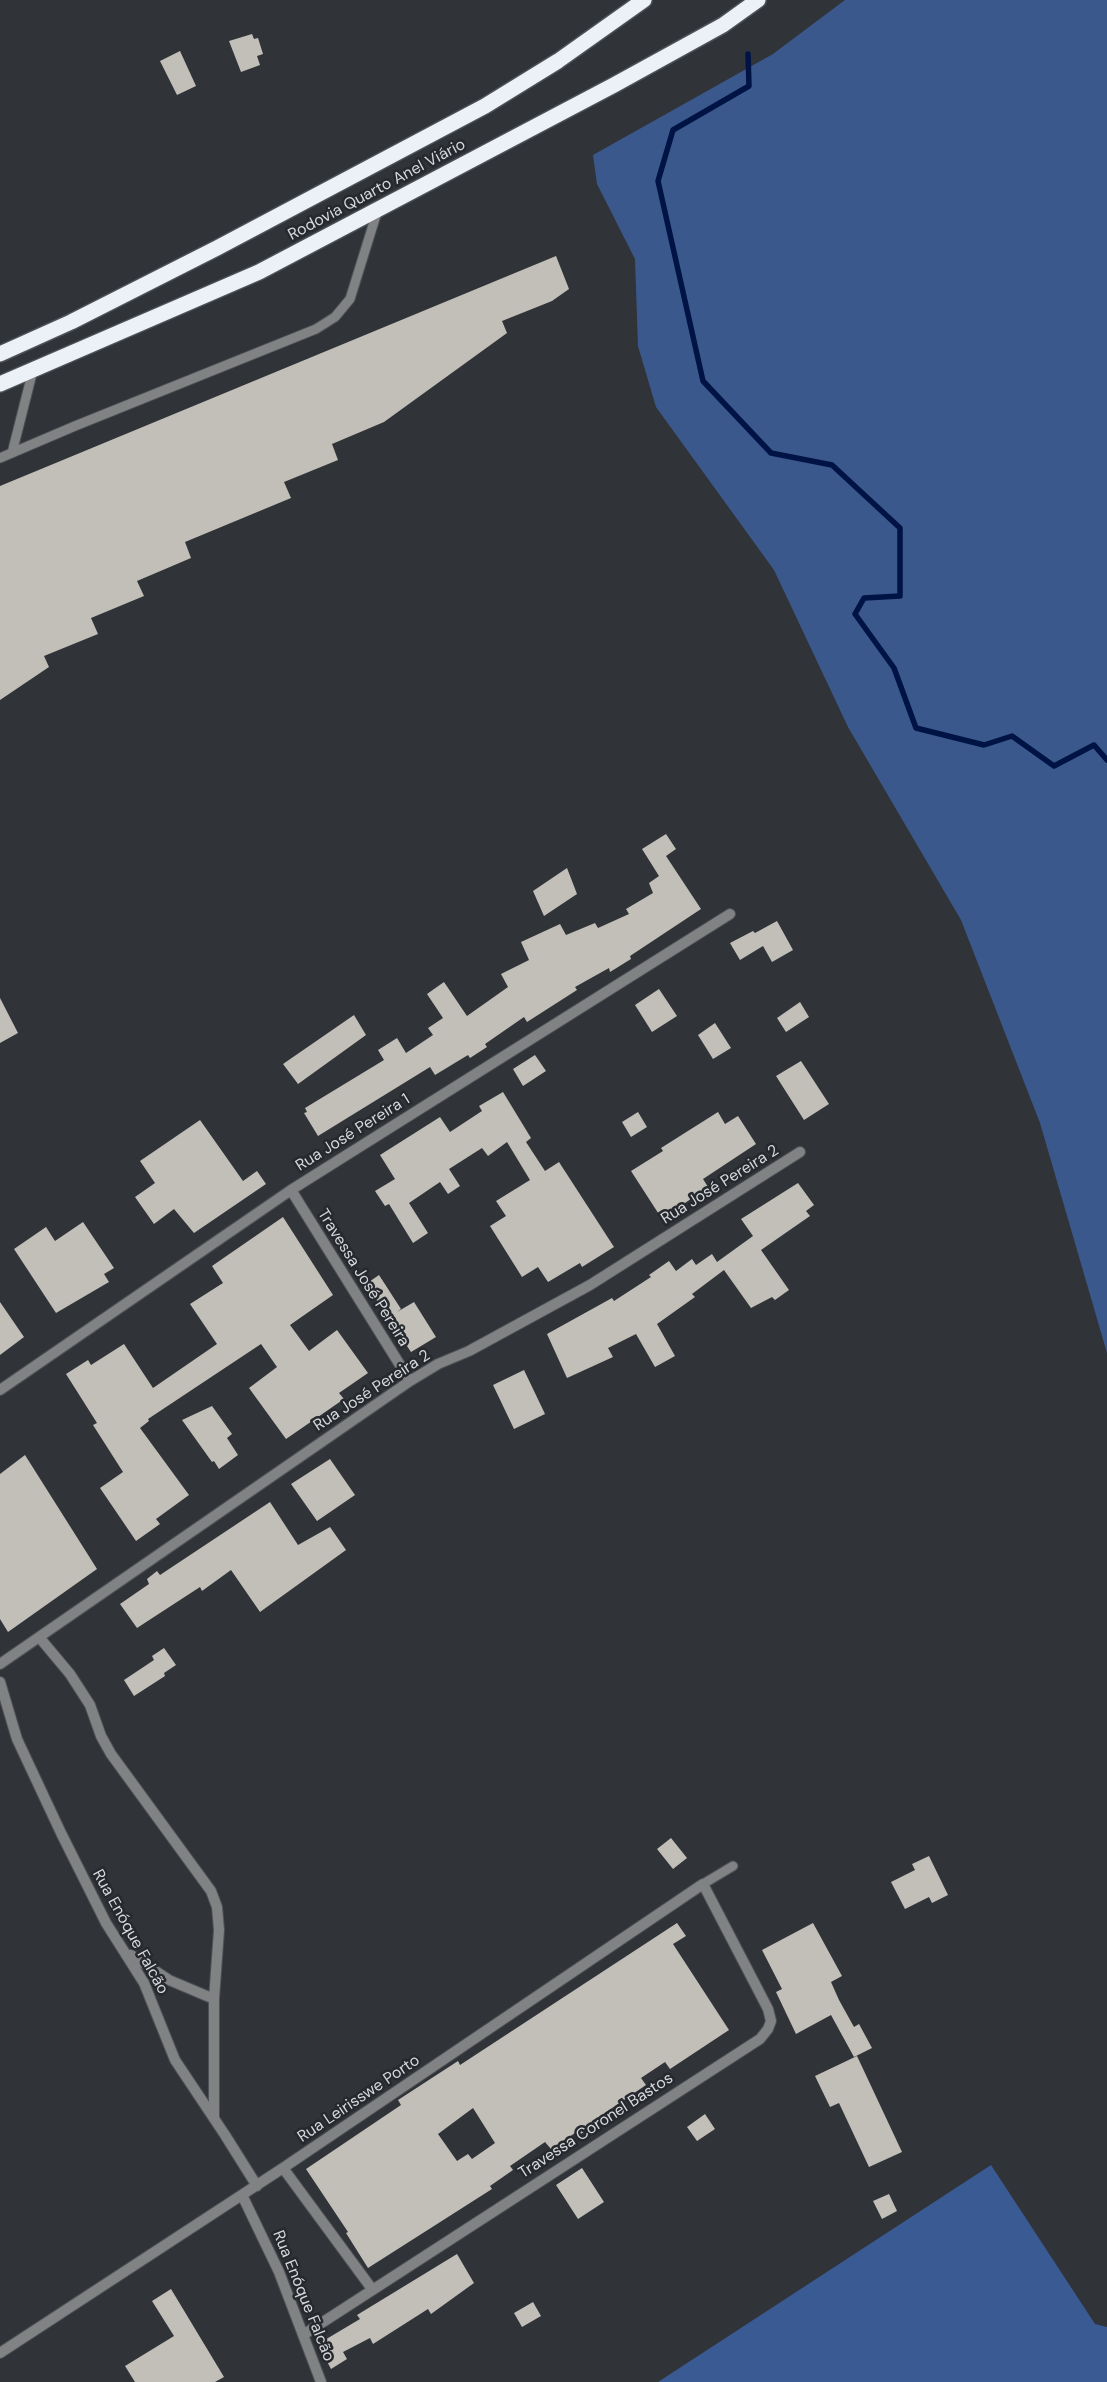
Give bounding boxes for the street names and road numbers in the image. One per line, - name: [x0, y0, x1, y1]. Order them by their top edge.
- street label: Rodovia Quarto Anel Viário: [285, 135, 469, 245]
- street label: Rua José Pereira 1: [292, 1090, 414, 1176]
- street label: Rua José Pereira 2: [658, 1141, 782, 1229]
- street label: Travessa José Pereira: [313, 1206, 413, 1350]
- street label: Rua José Pereira 2: [310, 1346, 434, 1436]
- street label: Rua Enóque Falcão: [88, 1866, 172, 1998]
- street label: Rua Leirisswe Porto: [294, 2051, 424, 2147]
- street label: Travessa Coronel Bastos: [515, 2069, 677, 2183]
- street label: Rua Enóque Falcão: [268, 2228, 338, 2364]

